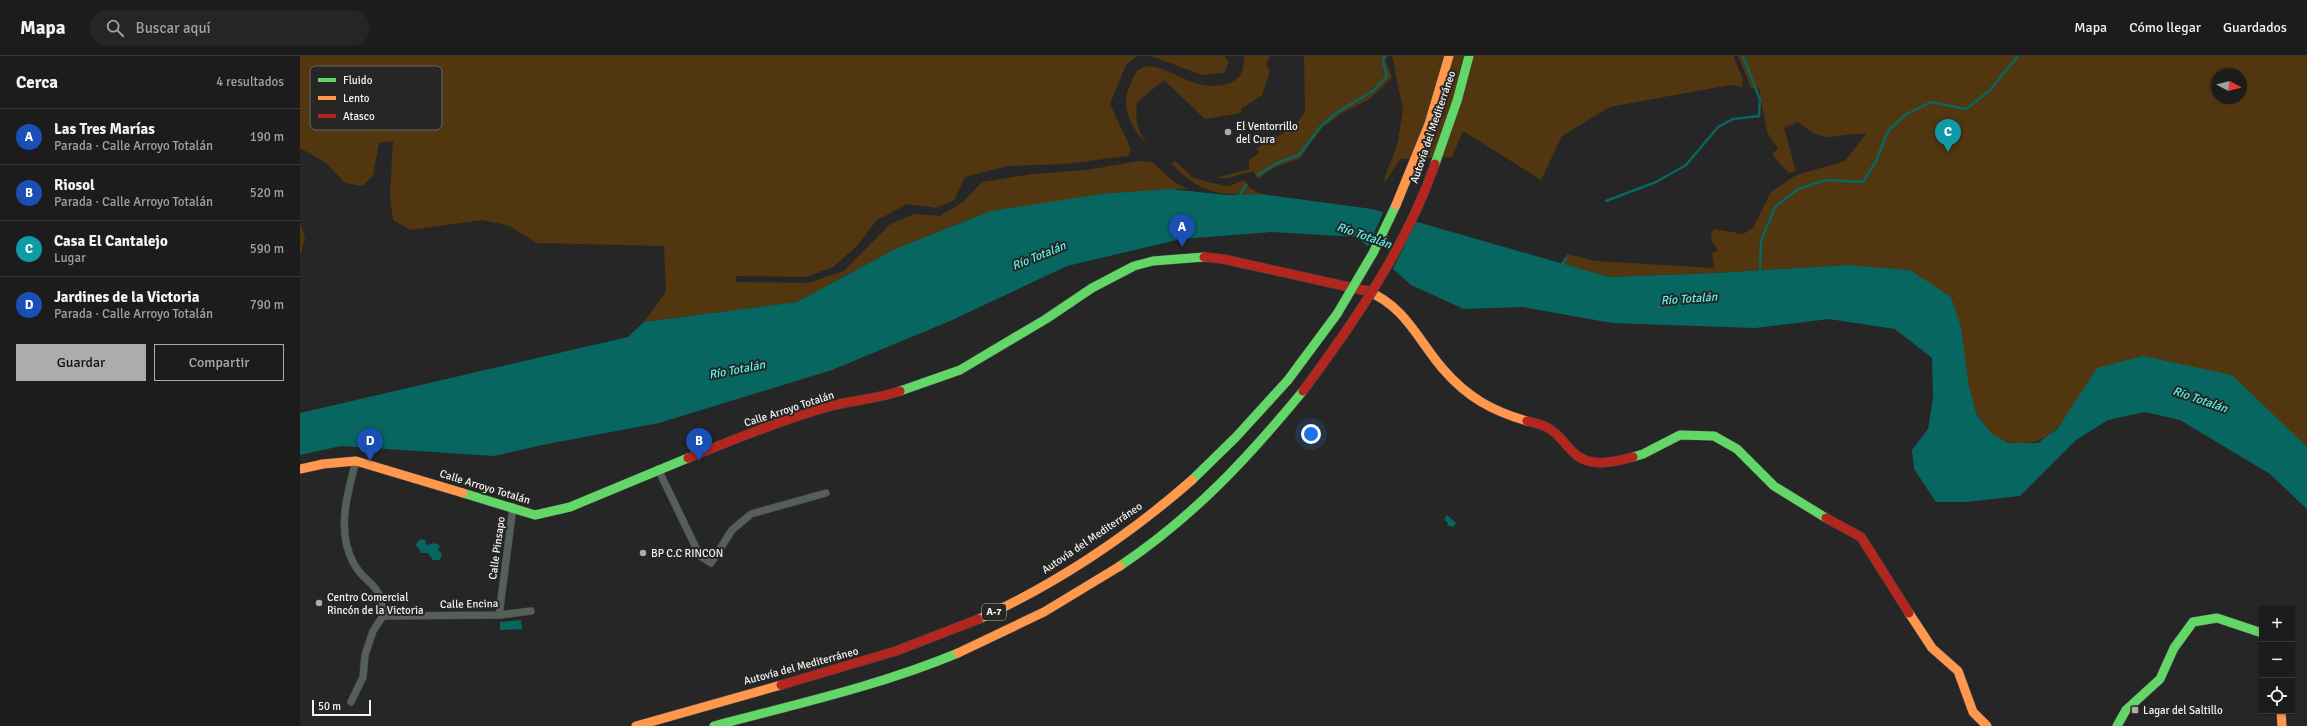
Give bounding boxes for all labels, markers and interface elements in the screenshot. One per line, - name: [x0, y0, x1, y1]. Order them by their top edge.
- search box: [90, 10, 370, 46]
- text: Mapa: [20, 16, 66, 40]
- icon: search: [104, 17, 126, 39]
- text: Buscar aquí: [136, 19, 211, 37]
- text: Mapa: [2074, 19, 2107, 36]
- text: Cómo llegar: [2129, 19, 2201, 36]
- text: Guardados: [2223, 19, 2287, 36]
- legend: [310, 66, 442, 130]
- north arrow: [2211, 68, 2247, 104]
- street label: Autovía del Mediterráneo: [1408, 69, 1458, 185]
- text: Cerca: [16, 72, 58, 93]
- text: 4 resultados: [216, 74, 284, 90]
- text: Fluido: [343, 74, 373, 87]
- text: Lento: [343, 92, 370, 105]
- text: Atasco: [343, 110, 375, 123]
- pin: C: [1935, 119, 1961, 152]
- text: Las Tres Marías: [54, 120, 155, 138]
- place label: El Ventorrillo del Cura: [1236, 120, 1298, 146]
- marker: El Ventorrillo del Cura: [1223, 127, 1233, 137]
- text: A: [25, 129, 33, 145]
- text: 190 m: [250, 129, 284, 145]
- text: Parada · Calle Arroyo Totalán: [54, 138, 213, 154]
- text: Riosol: [54, 176, 95, 194]
- text: B: [25, 185, 33, 201]
- text: 520 m: [250, 185, 284, 201]
- text: Parada · Calle Arroyo Totalán: [54, 194, 213, 210]
- pin: A: [1169, 214, 1195, 247]
- water label: Río Totalán: [1335, 220, 1394, 252]
- text: Casa El Cantalejo: [54, 232, 168, 250]
- water label: Río Totalán: [1010, 238, 1069, 274]
- text: C: [25, 241, 33, 257]
- text: 590 m: [250, 241, 284, 257]
- text: Lugar: [54, 250, 86, 266]
- text: Jardines de la Victoria: [54, 288, 199, 306]
- water label: Río Totalán: [1660, 290, 1718, 308]
- text: D: [25, 297, 33, 313]
- text: 790 m: [250, 297, 284, 313]
- text: Parada · Calle Arroyo Totalán: [54, 306, 213, 322]
- button: Guardar: [16, 344, 146, 381]
- button: Compartir: [154, 344, 284, 381]
- water label: Río Totalán: [708, 357, 767, 383]
- water label: Río Totalán: [2171, 384, 2230, 416]
- street label: Calle Arroyo Totalán: [742, 388, 836, 430]
- your location: [1301, 424, 1321, 444]
- pin: D: [357, 428, 383, 461]
- pin: B: [686, 428, 712, 461]
- street label: Calle Arroyo Totalán: [438, 467, 532, 507]
- street label: Autovía del Mediterráneo: [1039, 499, 1145, 576]
- street label: Calle Pinsapo: [486, 515, 508, 580]
- place label: BP C.C RINCON: [651, 547, 723, 560]
- marker: BP C.C RINCON: [638, 548, 648, 558]
- place label: Centro Comercial Rincón de la Victoria: [327, 591, 424, 617]
- street label: Calle Encina: [440, 597, 499, 611]
- marker: Centro Comercial Rincón de la Victoria: [314, 598, 324, 608]
- road number: A-7: [982, 604, 1006, 620]
- map controls: [2259, 606, 2295, 714]
- button: +: [2259, 606, 2295, 642]
- button: −: [2259, 642, 2295, 678]
- street label: Autovía del Mediterráneo: [742, 644, 860, 688]
- button: locate: [2259, 678, 2295, 714]
- scale bar: [312, 698, 371, 717]
- text: 50 m: [318, 700, 341, 713]
- place label: Lagar del Saltillo: [2143, 704, 2223, 717]
- marker: Lagar del Saltillo: [2130, 705, 2140, 715]

